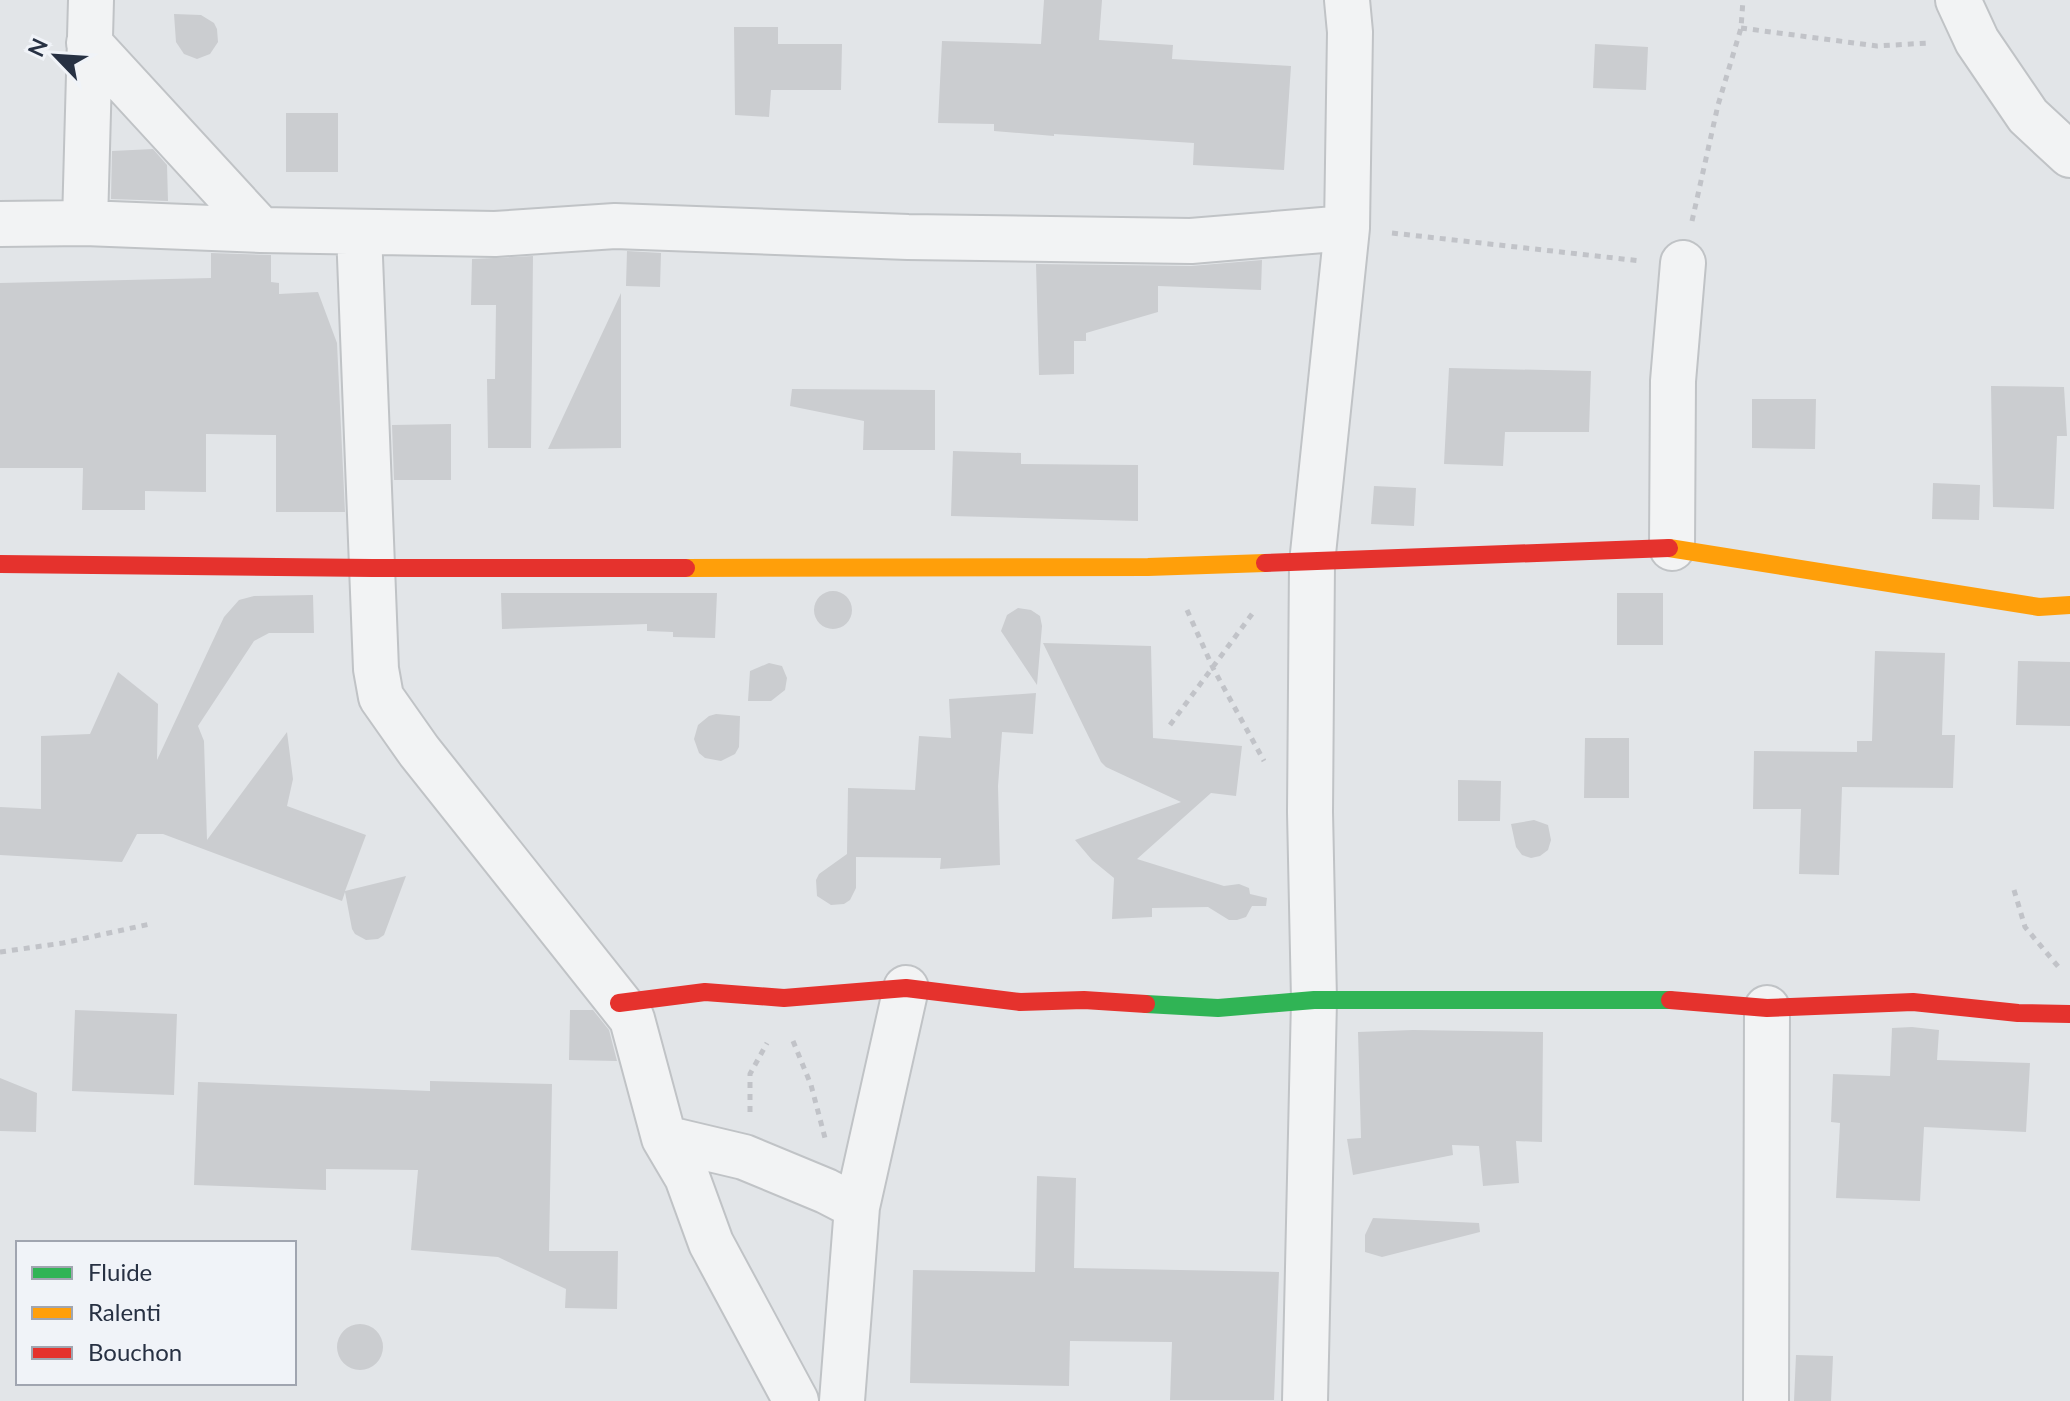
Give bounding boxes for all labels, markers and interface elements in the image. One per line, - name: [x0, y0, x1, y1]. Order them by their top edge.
- north arrow: [16, 16, 96, 96]
- text: N: [22, 34, 53, 61]
- legend: [16, 1241, 296, 1385]
- text: Fluide: [88, 1257, 152, 1286]
- text: Ralenti: [88, 1297, 161, 1326]
- text: Bouchon: [88, 1337, 182, 1366]

